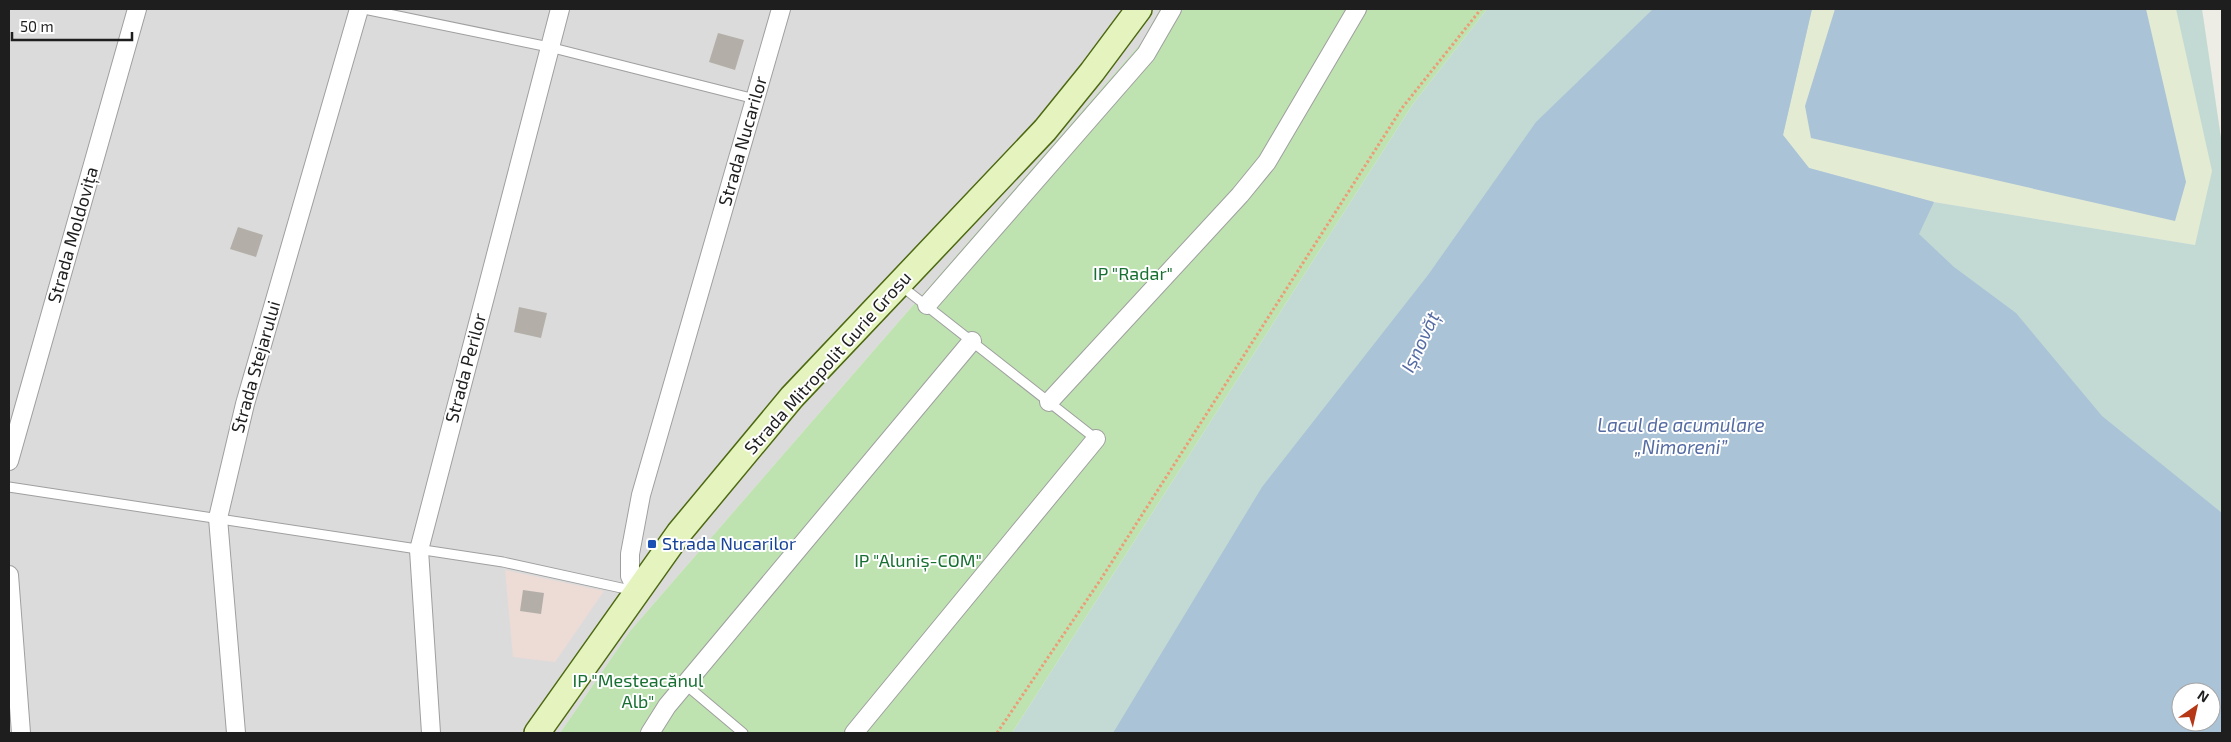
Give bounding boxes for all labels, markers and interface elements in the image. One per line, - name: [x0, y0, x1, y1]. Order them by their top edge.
- scale bar: [12, 10, 132, 42]
- text: 50 m: [20, 17, 54, 35]
- street label: Strada Nucarilor: [713, 73, 771, 208]
- street label: Strada Moldovița: [42, 164, 103, 306]
- park label: IP "Radar": [1093, 262, 1173, 284]
- street label: Strada Mitropolit Gurie Grosu: [739, 266, 915, 458]
- street label: Strada Stejarului: [226, 298, 284, 435]
- water label: Ișnovăț: [1396, 307, 1446, 377]
- street label: Strada Perilor: [440, 310, 490, 425]
- water label: Lacul de acumulare „Nimoreni”: [1597, 413, 1765, 458]
- place label: Strada Nucarilor: [662, 532, 796, 554]
- marker: Strada Nucarilor: [646, 538, 658, 550]
- park label: IP "Aluniș-COM": [854, 549, 982, 572]
- park label: IP "Mesteacănul Alb": [573, 669, 704, 712]
- north arrow: [2171, 682, 2221, 732]
- text: N: [2195, 686, 2212, 706]

